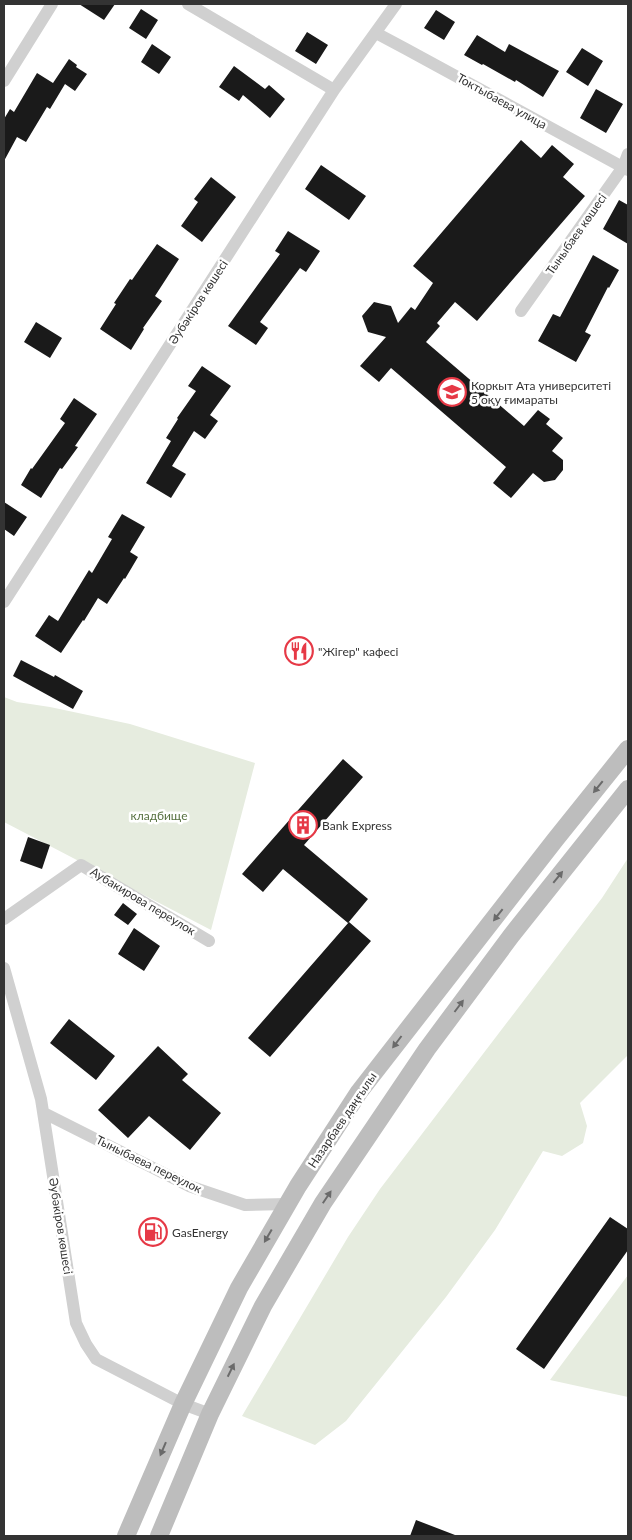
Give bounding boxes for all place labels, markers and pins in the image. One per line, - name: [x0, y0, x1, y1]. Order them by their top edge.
- school or university icon: Коркыт Ата университеті 5 оқу ғимараты: [437, 377, 467, 407]
- place label: Коркыт Ата университеті 5 оқу ғимараты: [471, 378, 611, 407]
- restaurant icon: "Жігер" кафесі: [284, 636, 314, 666]
- place label: "Жігер" кафесі: [318, 644, 398, 659]
- building icon: Bank Express: [288, 810, 318, 840]
- place label: Bank Express: [322, 818, 392, 833]
- fuel station icon: GasEnergy: [138, 1217, 168, 1247]
- place label: GasEnergy: [172, 1225, 229, 1240]

